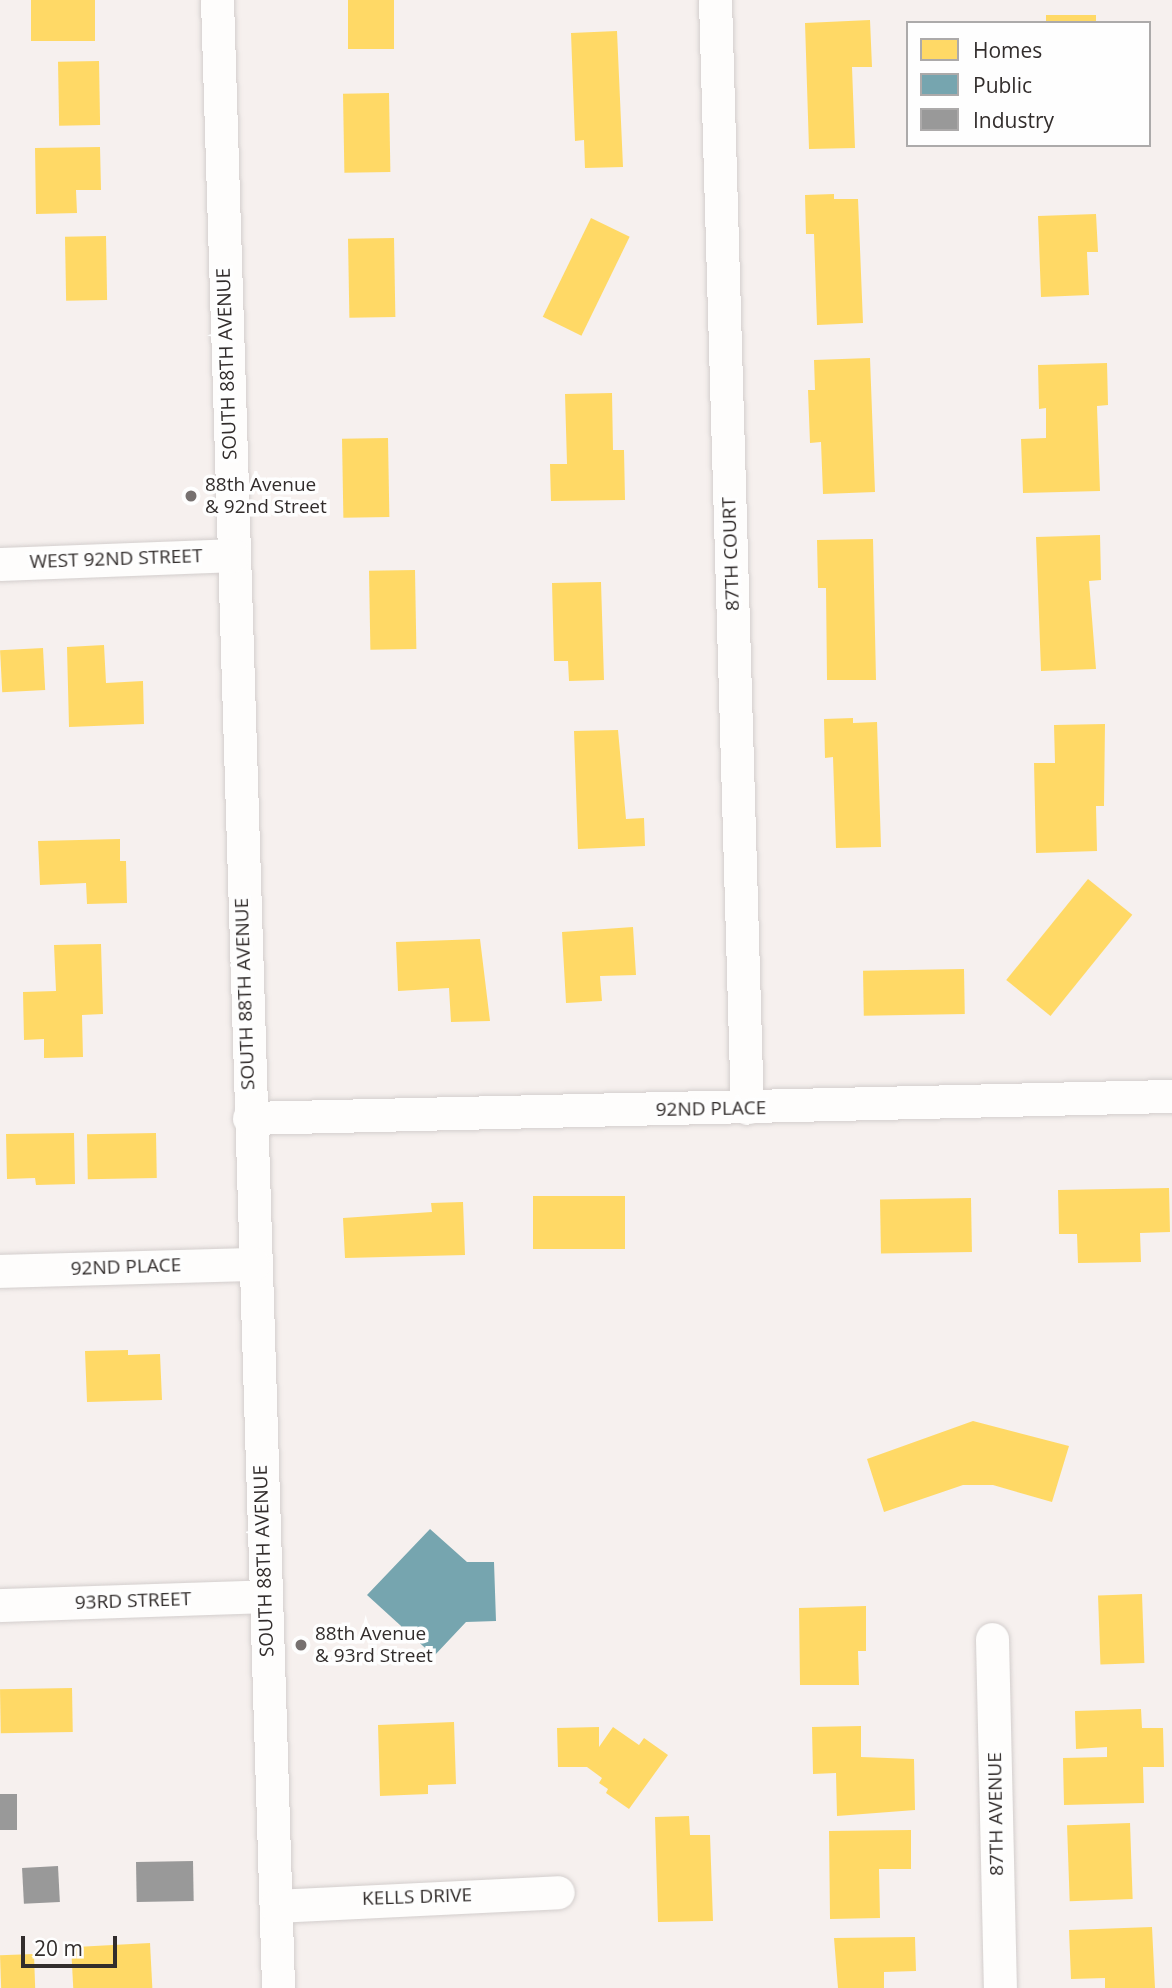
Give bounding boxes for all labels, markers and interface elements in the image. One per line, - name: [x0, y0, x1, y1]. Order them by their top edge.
- legend: [906, 21, 1151, 147]
- text: Homes: [973, 36, 1042, 64]
- text: Public: [973, 71, 1032, 99]
- text: Industry: [973, 106, 1054, 134]
- street label: SOUTH 88TH AVENUE: [212, 268, 242, 460]
- place label: 88th Avenue & 92nd Street: [205, 474, 327, 518]
- marker: 88th Avenue & 92nd Street: [183, 488, 199, 504]
- street label: 87TH COURT: [718, 497, 744, 611]
- street label: WEST 92ND STREET: [29, 545, 203, 573]
- street label: SOUTH 88TH AVENUE: [230, 898, 260, 1090]
- street label: 92ND PLACE: [655, 1097, 767, 1121]
- street label: 92ND PLACE: [70, 1254, 182, 1280]
- street label: SOUTH 88TH AVENUE: [249, 1465, 279, 1657]
- street label: 93RD STREET: [74, 1588, 192, 1614]
- place label: 88th Avenue & 93rd Street: [315, 1623, 433, 1667]
- marker: 88th Avenue & 93rd Street: [293, 1637, 309, 1653]
- street label: 87TH AVENUE: [984, 1752, 1008, 1876]
- street label: KELLS DRIVE: [362, 1884, 472, 1910]
- scale bar: [24, 1922, 121, 1966]
- text: 20 m: [34, 1934, 83, 1962]

